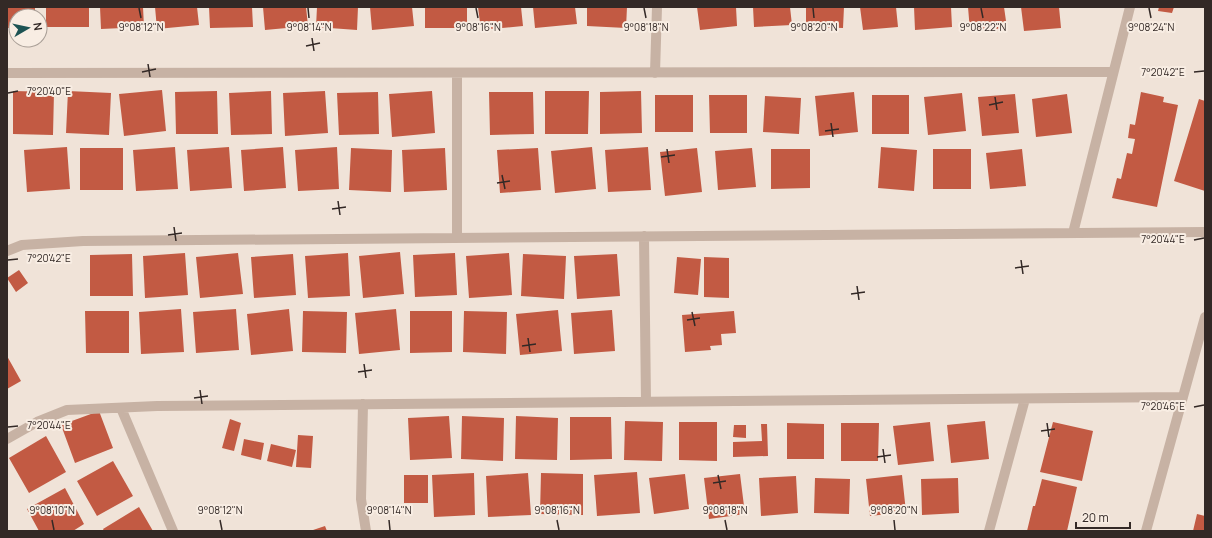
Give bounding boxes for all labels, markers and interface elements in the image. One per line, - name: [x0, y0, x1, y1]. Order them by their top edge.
- north arrow: [8, 8, 48, 48]
- text: 9°08'12"N: [118, 20, 164, 34]
- text: 9°08'14"N: [286, 20, 332, 34]
- text: 9°08'16"N: [455, 20, 501, 34]
- text: 9°08'18"N: [623, 20, 669, 34]
- text: 9°08'20"N: [790, 20, 838, 34]
- text: 9°08'22"N: [960, 20, 1007, 34]
- text: 9°08'24"N: [1128, 20, 1174, 34]
- text: N: [30, 21, 46, 32]
- text: 7°20'42"E: [1141, 65, 1185, 79]
- text: 7°20'40"E: [27, 84, 71, 98]
- text: 7°20'44"E: [1141, 232, 1185, 246]
- text: 7°20'42"E: [27, 251, 71, 265]
- text: 7°20'46"E: [1141, 399, 1185, 413]
- text: 7°20'44"E: [27, 418, 71, 432]
- text: 9°08'10"N: [29, 503, 75, 517]
- text: 9°08'12"N: [197, 503, 243, 517]
- text: 9°08'14"N: [366, 503, 412, 517]
- text: 9°08'16"N: [534, 503, 580, 517]
- text: 9°08'18"N: [702, 503, 748, 517]
- text: 9°08'20"N: [870, 503, 918, 517]
- scale bar: [1076, 504, 1130, 530]
- text: 20 m: [1082, 509, 1109, 526]

